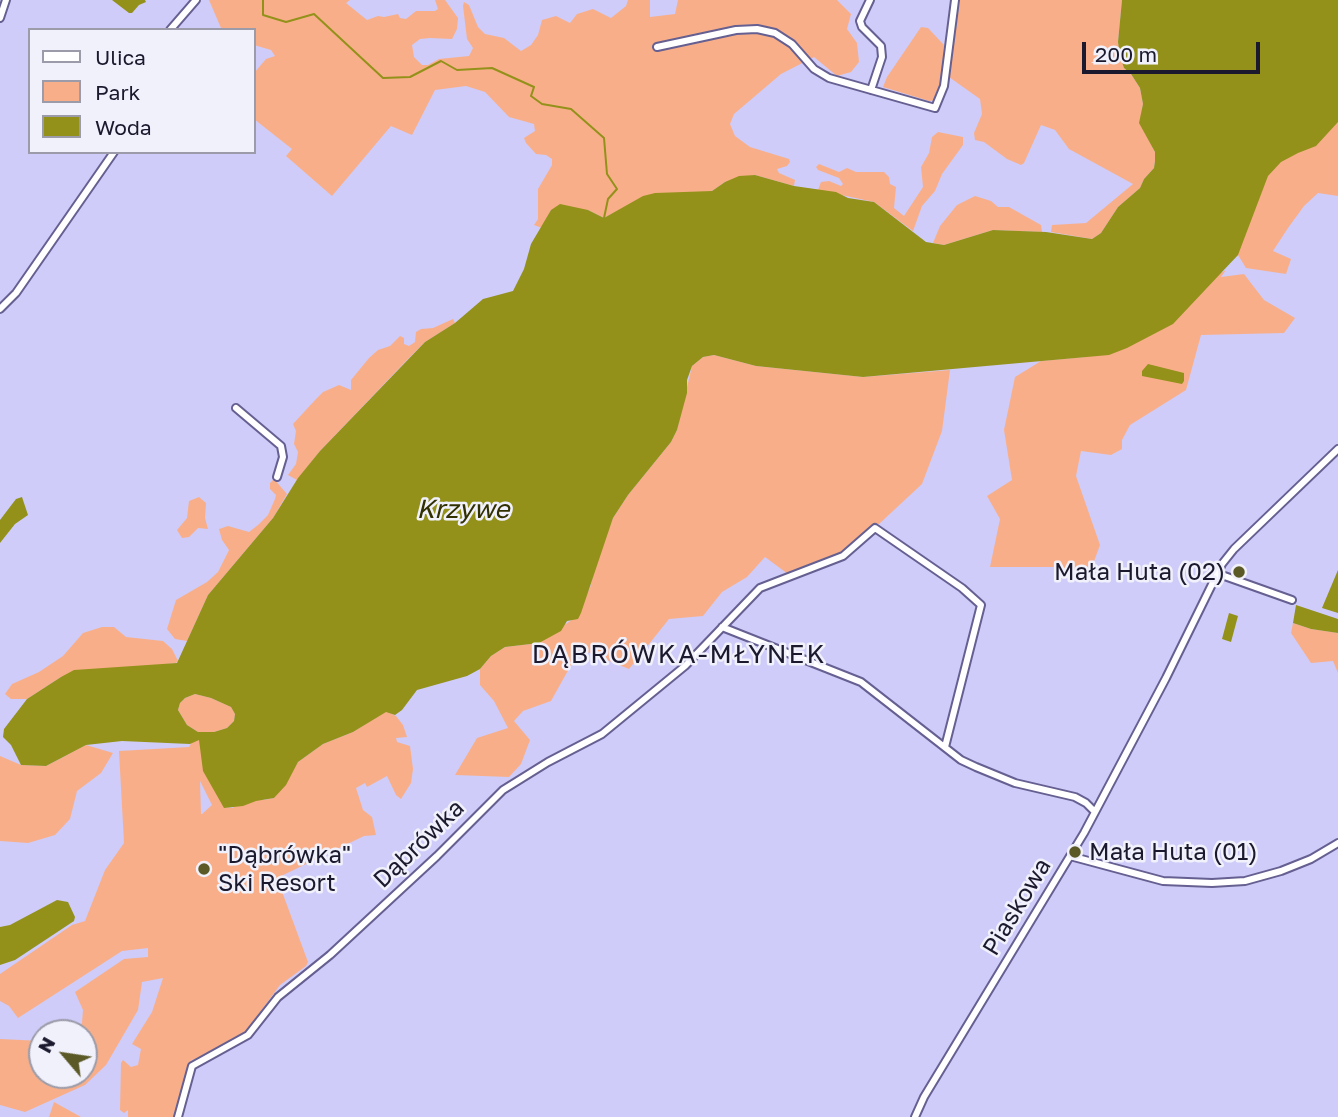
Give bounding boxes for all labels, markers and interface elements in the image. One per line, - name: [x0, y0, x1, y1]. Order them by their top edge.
- legend: [28, 28, 256, 154]
- scale bar: [1086, 28, 1264, 72]
- text: 200 m: [1095, 41, 1157, 67]
- text: Ulica: [95, 44, 146, 70]
- text: Park: [95, 79, 140, 105]
- text: Woda: [95, 114, 152, 140]
- water label: Krzywe: [417, 494, 509, 526]
- place label: Mała Huta (02): [1054, 558, 1225, 586]
- marker: Mała Huta (02): [1231, 564, 1247, 580]
- district label: DĄBRÓWKA-MŁYNEK: [534, 639, 824, 671]
- street label: Dąbrówka: [368, 794, 470, 894]
- place label: Mała Huta (01): [1089, 838, 1258, 866]
- place label: "Dąbrówka" Ski Resort: [218, 841, 351, 897]
- marker: Mała Huta (01): [1067, 844, 1083, 860]
- street label: Piaskowa: [977, 853, 1057, 961]
- marker: "Dąbrówka" Ski Resort: [196, 861, 212, 877]
- north arrow: [28, 1019, 98, 1089]
- text: N: [32, 1033, 60, 1056]

